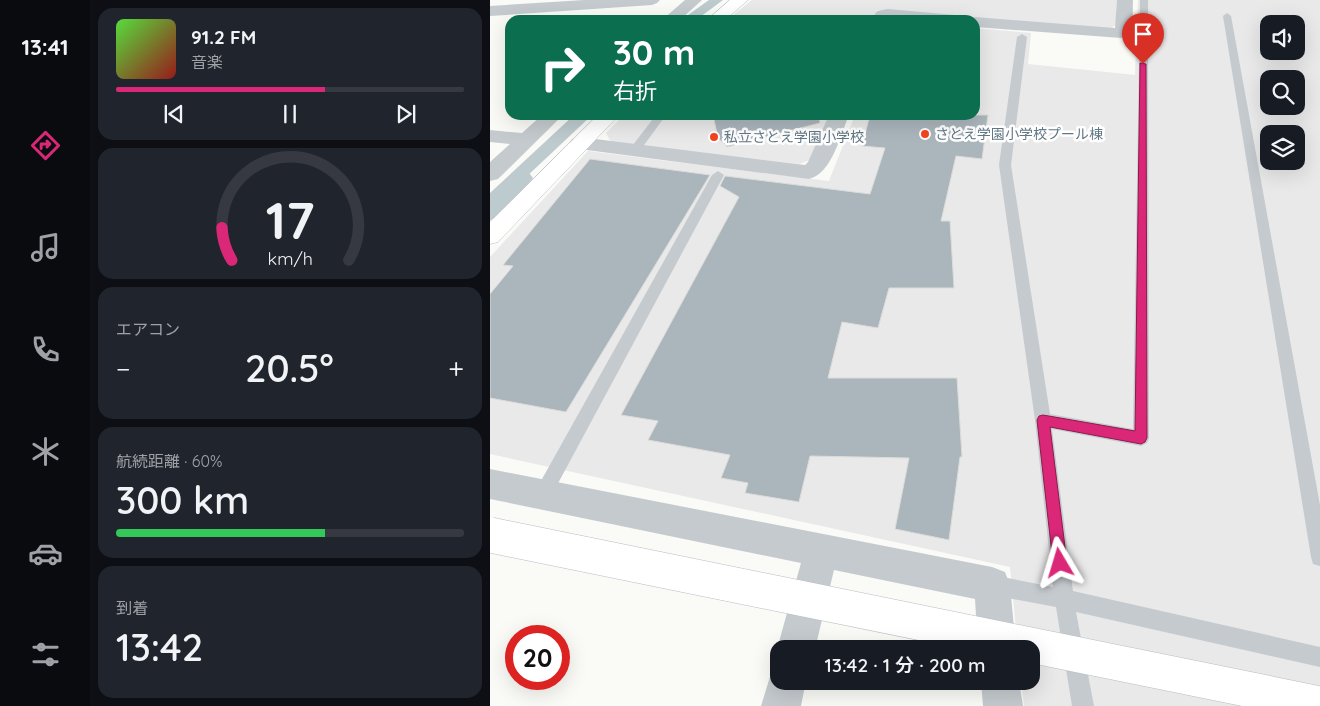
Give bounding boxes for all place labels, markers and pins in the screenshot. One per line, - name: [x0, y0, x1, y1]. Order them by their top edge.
- pin: [1122, 13, 1164, 64]
- place label: さとえ学園小学校プール棟: [935, 125, 1103, 143]
- place label: 私立さとえ学園小学校: [724, 128, 864, 146]
- marker: さとえ学園小学校プール棟: [919, 128, 931, 140]
- marker: 私立さとえ学園小学校: [708, 131, 720, 143]

